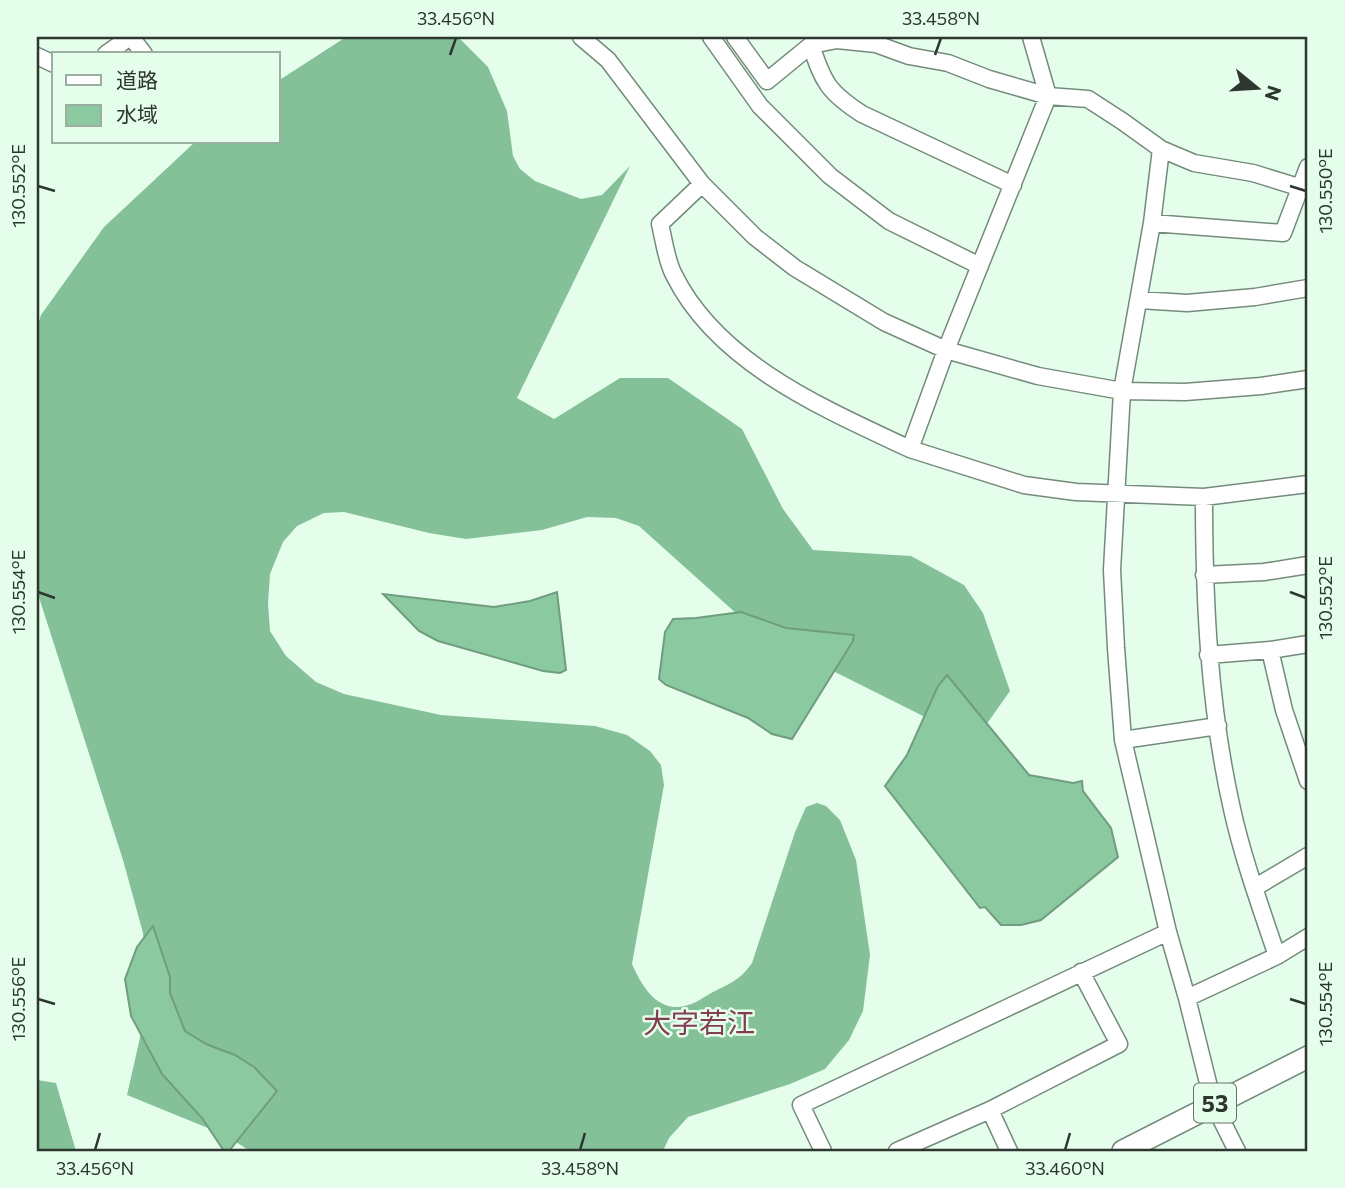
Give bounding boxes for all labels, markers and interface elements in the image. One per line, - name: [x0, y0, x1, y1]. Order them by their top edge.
- text: 33.456°N: [417, 7, 495, 29]
- text: 33.458°N: [902, 7, 980, 29]
- legend: [52, 52, 280, 144]
- north arrow: [1222, 52, 1292, 122]
- text: 道路: [116, 67, 158, 92]
- text: N: [1261, 83, 1287, 104]
- text: 水域: [116, 101, 158, 126]
- text: 130.552°E: [7, 144, 29, 228]
- text: 130.550°E: [1314, 148, 1336, 234]
- text: 130.554°E: [7, 550, 29, 634]
- text: 130.552°E: [1314, 556, 1336, 640]
- text: 130.556°E: [7, 957, 29, 1041]
- text: 130.554°E: [1314, 962, 1336, 1046]
- district label: 大字若江: [643, 1005, 755, 1039]
- road number: 53: [1194, 1084, 1236, 1122]
- text: 33.456°N: [56, 1157, 134, 1179]
- text: 33.458°N: [541, 1157, 619, 1179]
- text: 33.460°N: [1025, 1157, 1105, 1179]

